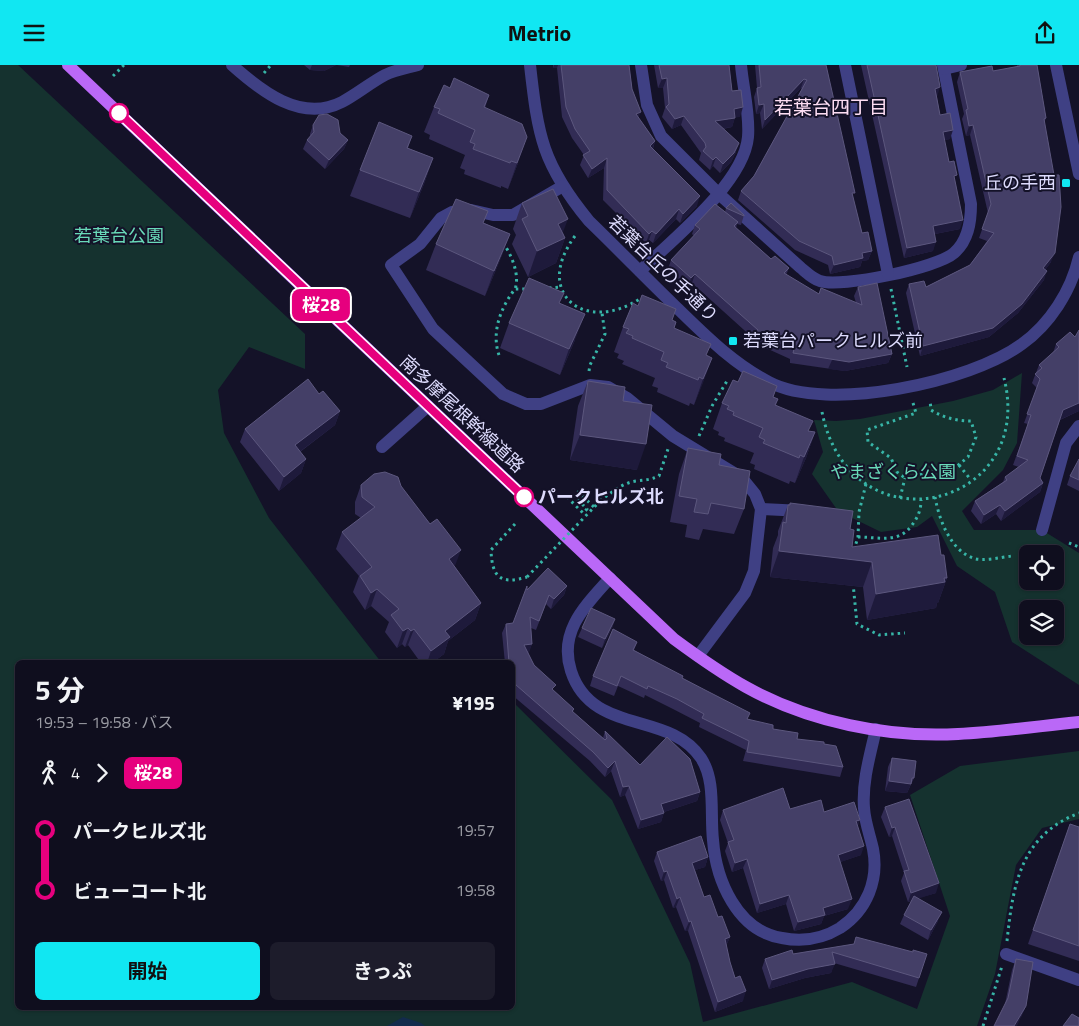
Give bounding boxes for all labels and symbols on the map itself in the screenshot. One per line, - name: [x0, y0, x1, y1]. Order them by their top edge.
- district label: 若葉台四丁目: [774, 92, 888, 121]
- unlabelled marker: [109, 103, 129, 123]
- place label: 丘の手西: [984, 169, 1056, 196]
- marker: 丘の手西: [1060, 177, 1072, 189]
- street label: 若葉台丘の手通り: [602, 209, 725, 328]
- park label: 若葉台公園: [74, 222, 164, 249]
- line badge: 桜28: [292, 289, 350, 321]
- place label: 若葉台パークヒルズ前: [743, 327, 923, 354]
- marker: 若葉台パークヒルズ前: [727, 335, 739, 347]
- street label: 南多摩尾根幹線道路: [394, 349, 531, 479]
- park label: やまざくら公園: [830, 458, 956, 485]
- place label: パークヒルズ北: [538, 483, 664, 510]
- marker: パークヒルズ北: [514, 487, 534, 507]

